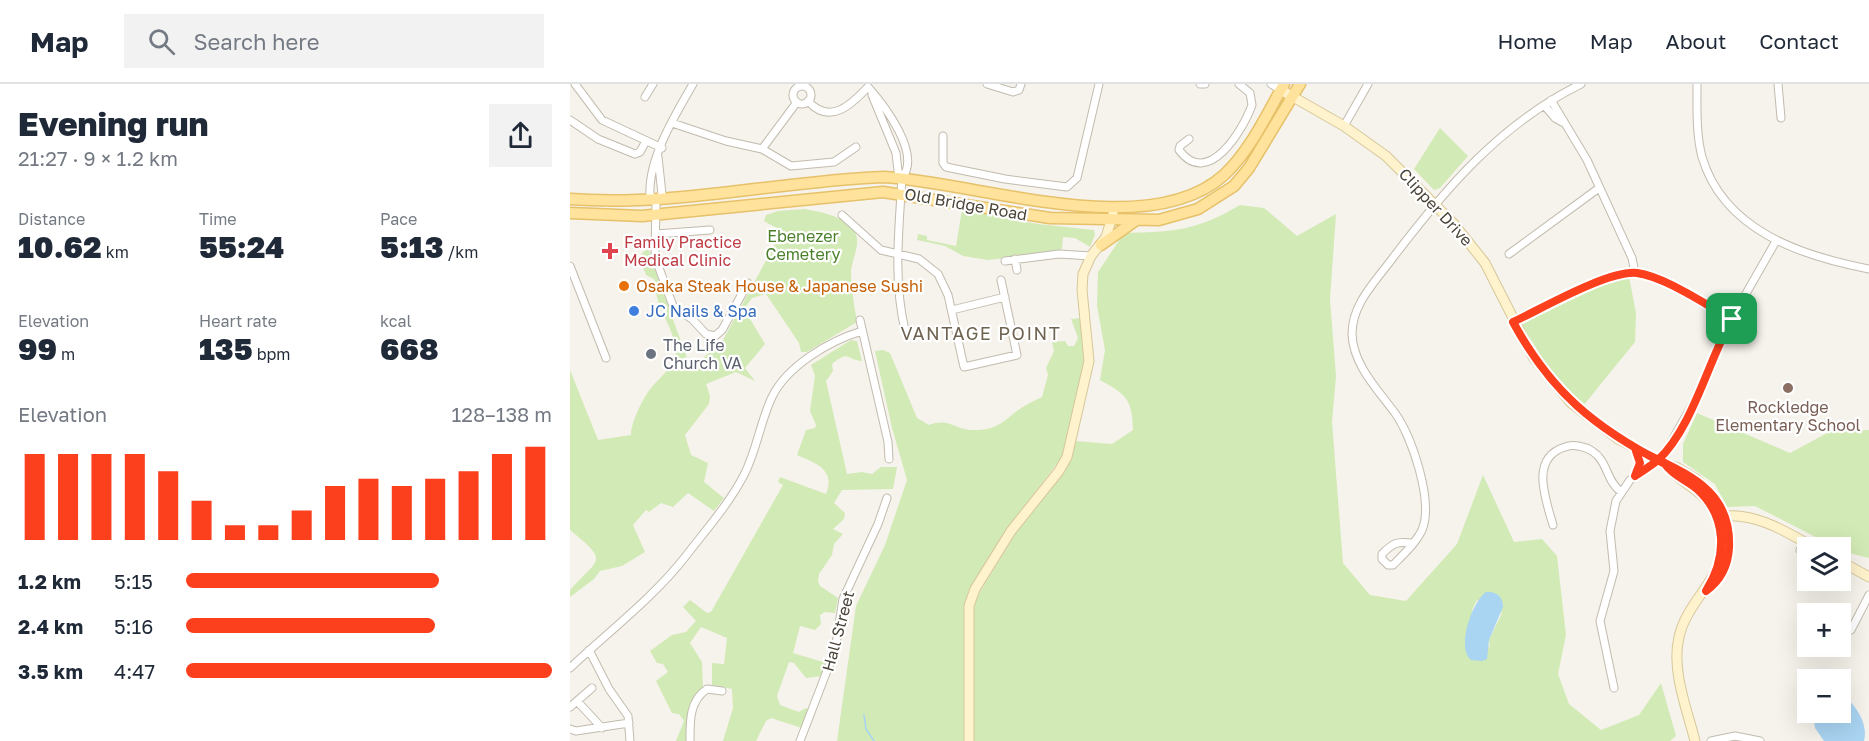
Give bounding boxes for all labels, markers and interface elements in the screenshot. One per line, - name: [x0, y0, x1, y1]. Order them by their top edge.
- search box: [124, 14, 544, 68]
- text: Map: [30, 25, 88, 58]
- icon: search: [145, 25, 178, 58]
- text: Search here: [193, 28, 319, 55]
- text: Home: [1497, 28, 1557, 54]
- text: Map: [1590, 28, 1633, 54]
- text: About: [1666, 28, 1726, 54]
- text: Contact: [1759, 28, 1839, 54]
- text: Evening run: [18, 104, 209, 143]
- button: share: [489, 104, 552, 167]
- text: 21:27 · 9 × 1.2 km: [18, 146, 178, 170]
- street label: Clipper Drive: [1395, 164, 1477, 250]
- street label: Old Bridge Road: [903, 183, 1029, 225]
- text: Distance: [18, 209, 85, 229]
- text: Time: [199, 209, 237, 229]
- text: Pace: [380, 209, 417, 229]
- park label: Ebenezer Cemetery: [766, 226, 841, 264]
- text: 10.62: [18, 229, 102, 265]
- text: 55:24: [199, 229, 284, 265]
- text: 5:13: [380, 229, 444, 265]
- place label: Family Practice Medical Clinic: [624, 232, 741, 270]
- text: km: [102, 242, 129, 262]
- text: /km: [444, 242, 478, 262]
- marker: Family Practice Medical Clinic: [601, 242, 619, 260]
- place label: Osaka Steak House & Japanese Sushi: [636, 276, 923, 296]
- marker: Osaka Steak House & Japanese Sushi: [617, 279, 631, 293]
- pin: [1706, 293, 1757, 344]
- place label: JC Nails & Spa: [646, 301, 757, 321]
- icon: arrive: [1715, 302, 1748, 335]
- marker: JC Nails & Spa: [627, 304, 641, 318]
- text: Elevation: [18, 311, 89, 331]
- text: Heart rate: [199, 311, 277, 331]
- text: kcal: [380, 311, 412, 331]
- district label: VANTAGE POINT: [901, 322, 1061, 344]
- text: 99: [18, 331, 57, 367]
- text: 135: [199, 331, 253, 367]
- text: 668: [380, 331, 439, 367]
- place label: The Life Church VA: [663, 335, 742, 373]
- text: m: [57, 344, 75, 364]
- text: bpm: [253, 344, 290, 364]
- marker: The Life Church VA: [644, 347, 658, 361]
- marker: Rockledge Elementary School: [1781, 381, 1795, 395]
- place label: Rockledge Elementary School: [1715, 397, 1861, 435]
- text: Elevation: [18, 402, 107, 426]
- text: 128–138 m: [452, 402, 552, 426]
- map controls: [1797, 537, 1851, 723]
- button: layers: [1797, 537, 1851, 591]
- text: 1.2 km: [18, 569, 81, 593]
- text: 5:15: [114, 569, 153, 593]
- street label: Hall Street: [818, 588, 858, 674]
- button: +: [1797, 603, 1851, 657]
- text: 2.4 km: [18, 614, 83, 638]
- text: 5:16: [114, 614, 153, 638]
- text: 3.5 km: [18, 659, 83, 683]
- text: 4:47: [114, 659, 155, 683]
- button: −: [1797, 669, 1851, 723]

